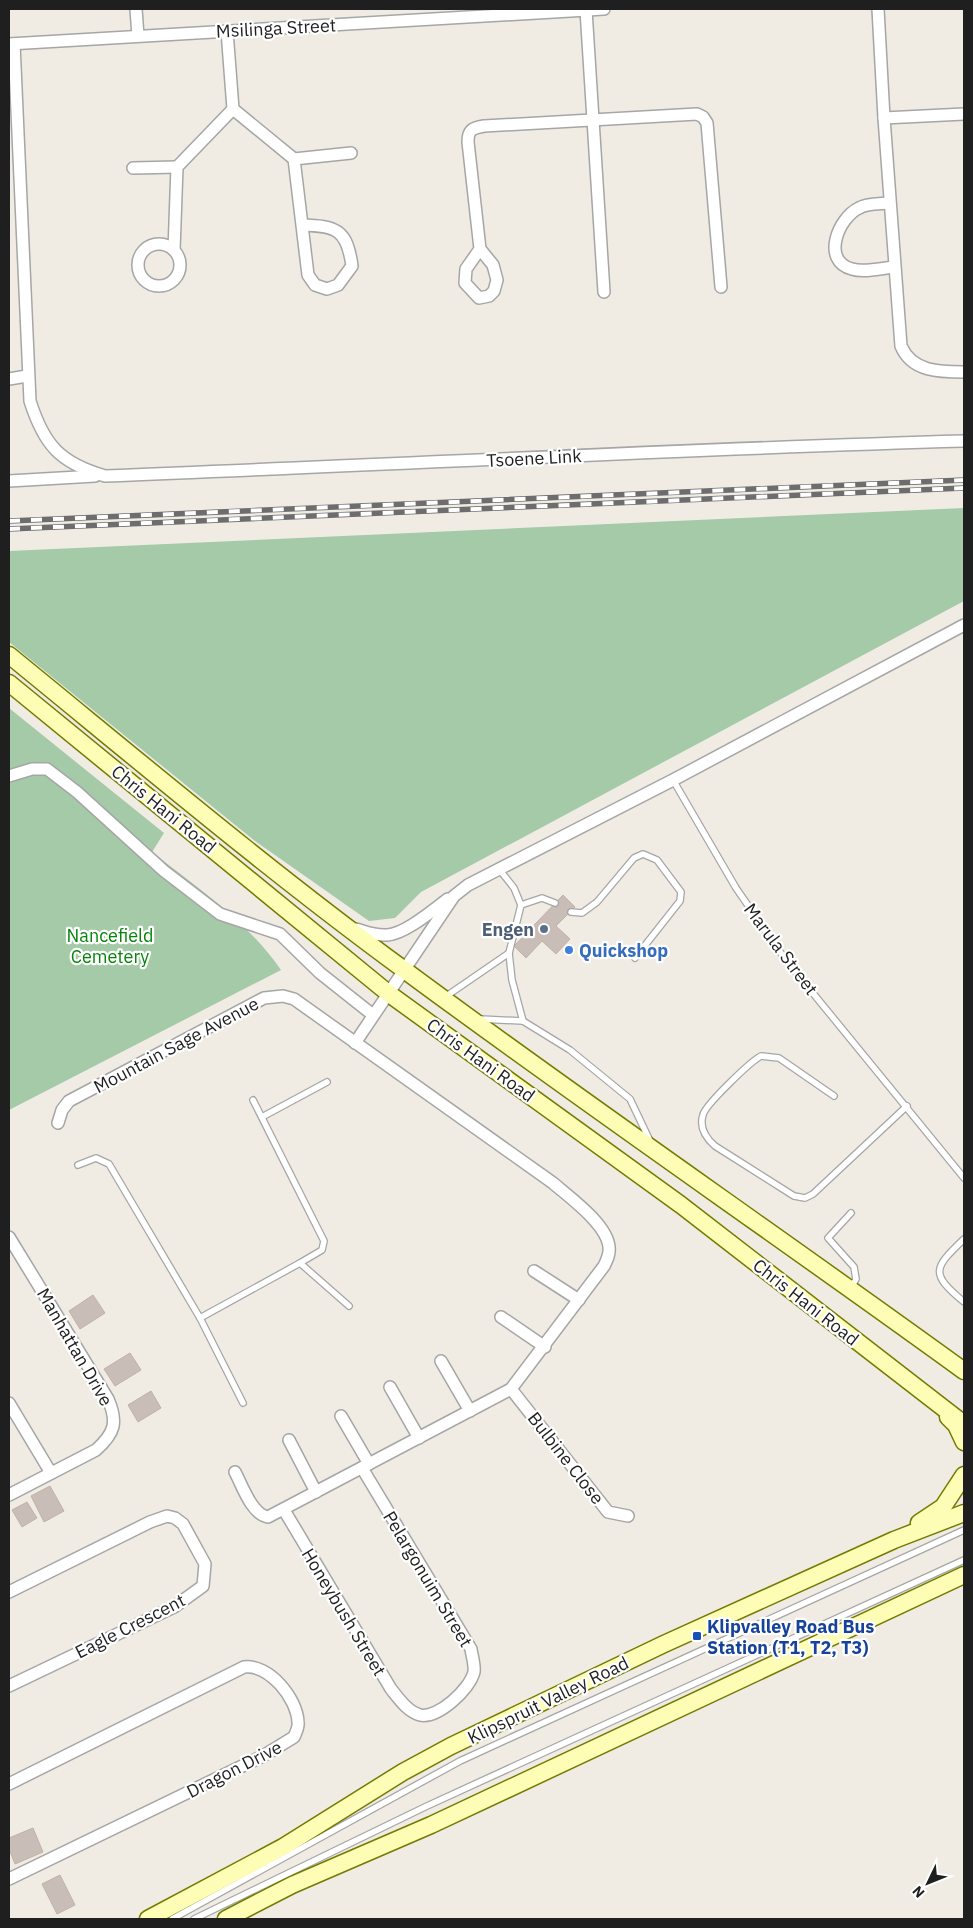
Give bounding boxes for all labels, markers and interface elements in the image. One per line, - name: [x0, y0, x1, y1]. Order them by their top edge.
- street label: Msilinga Street: [215, 13, 337, 43]
- street label: Tsoene Link: [486, 444, 583, 472]
- street label: Chris Hani Road: [107, 760, 221, 858]
- street label: Marula Street: [739, 898, 823, 1000]
- place label: Engen: [482, 918, 534, 941]
- marker: Engen: [538, 923, 550, 935]
- park label: Nancefield Cemetery: [67, 924, 153, 968]
- place label: Quickshop: [579, 939, 668, 962]
- marker: Quickshop: [563, 944, 575, 956]
- street label: Mountain Sage Avenue: [89, 992, 263, 1098]
- street label: Chris Hani Road: [422, 1013, 540, 1107]
- street label: Chris Hani Road: [748, 1253, 864, 1351]
- street label: Manhattan Drive: [32, 1284, 118, 1410]
- street label: Bulbine Close: [523, 1407, 609, 1509]
- street label: Pelargonuim Street: [378, 1507, 478, 1651]
- street label: Honeybush Street: [297, 1544, 391, 1680]
- street label: Eagle Crescent: [71, 1588, 189, 1664]
- place label: Klipvalley Road Bus Station (T1, T2, T3): [707, 1615, 874, 1659]
- marker: Klipvalley Road Bus Station (T1, T2, T3): [691, 1630, 703, 1642]
- street label: Klipspruit Valley Road: [464, 1651, 632, 1749]
- street label: Dragon Drive: [182, 1735, 286, 1803]
- north arrow: [903, 1858, 953, 1908]
- text: N: [908, 1882, 929, 1902]

